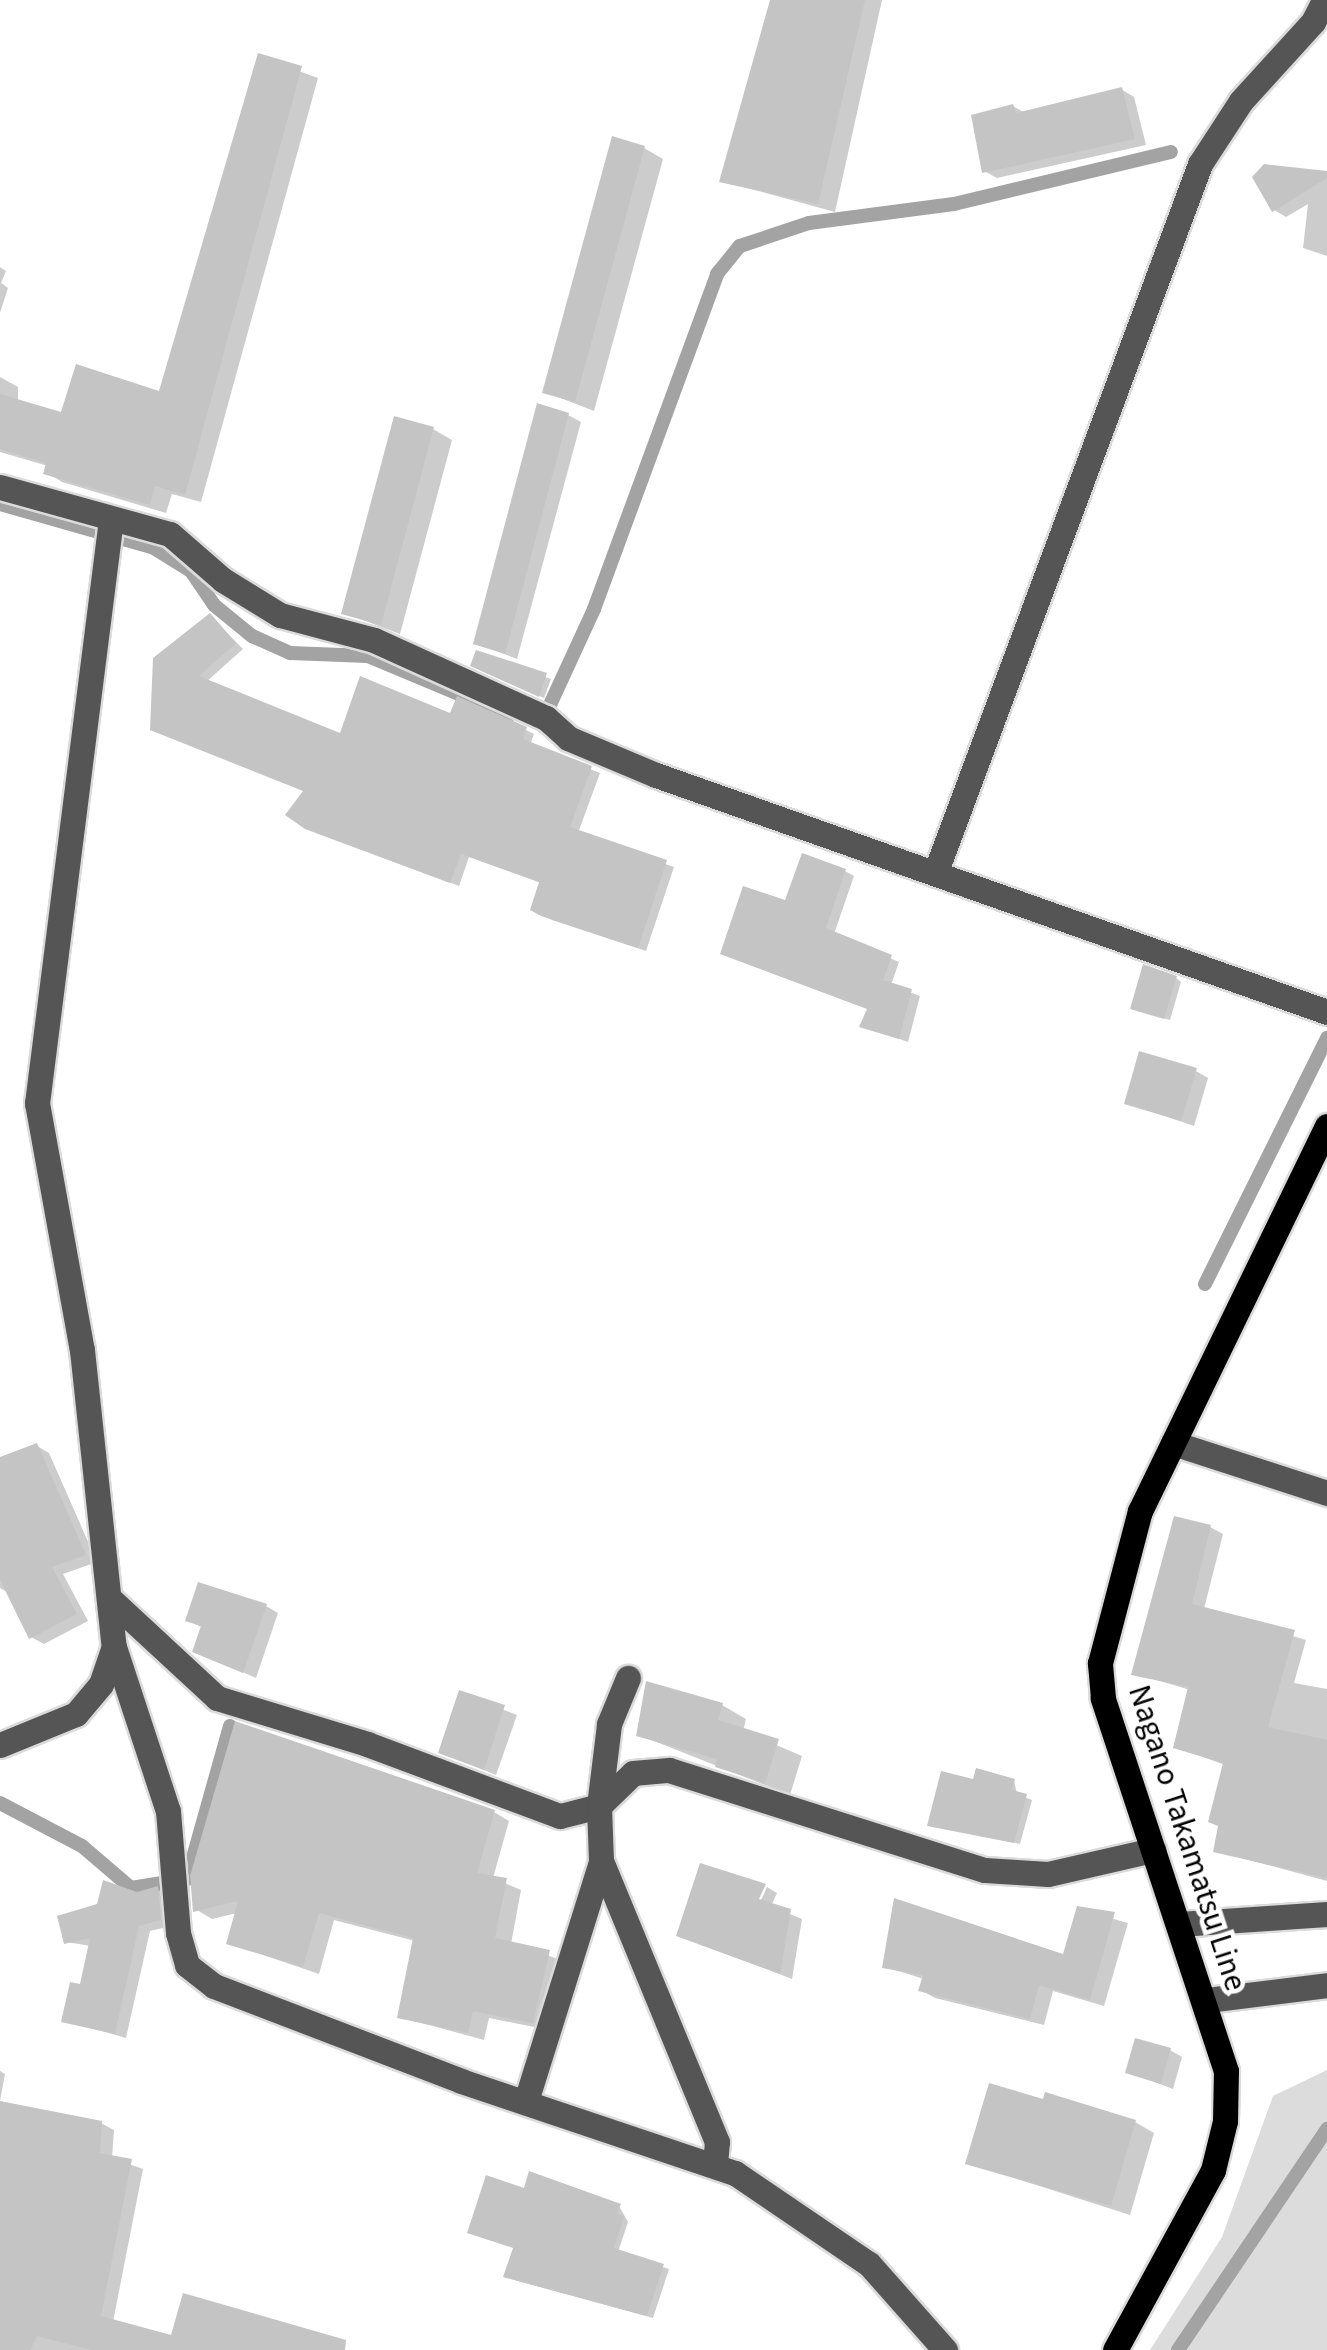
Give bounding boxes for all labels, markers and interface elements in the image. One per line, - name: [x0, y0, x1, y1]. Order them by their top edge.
- street label: Nagano Takamatsu Line: [1119, 1680, 1255, 1996]

